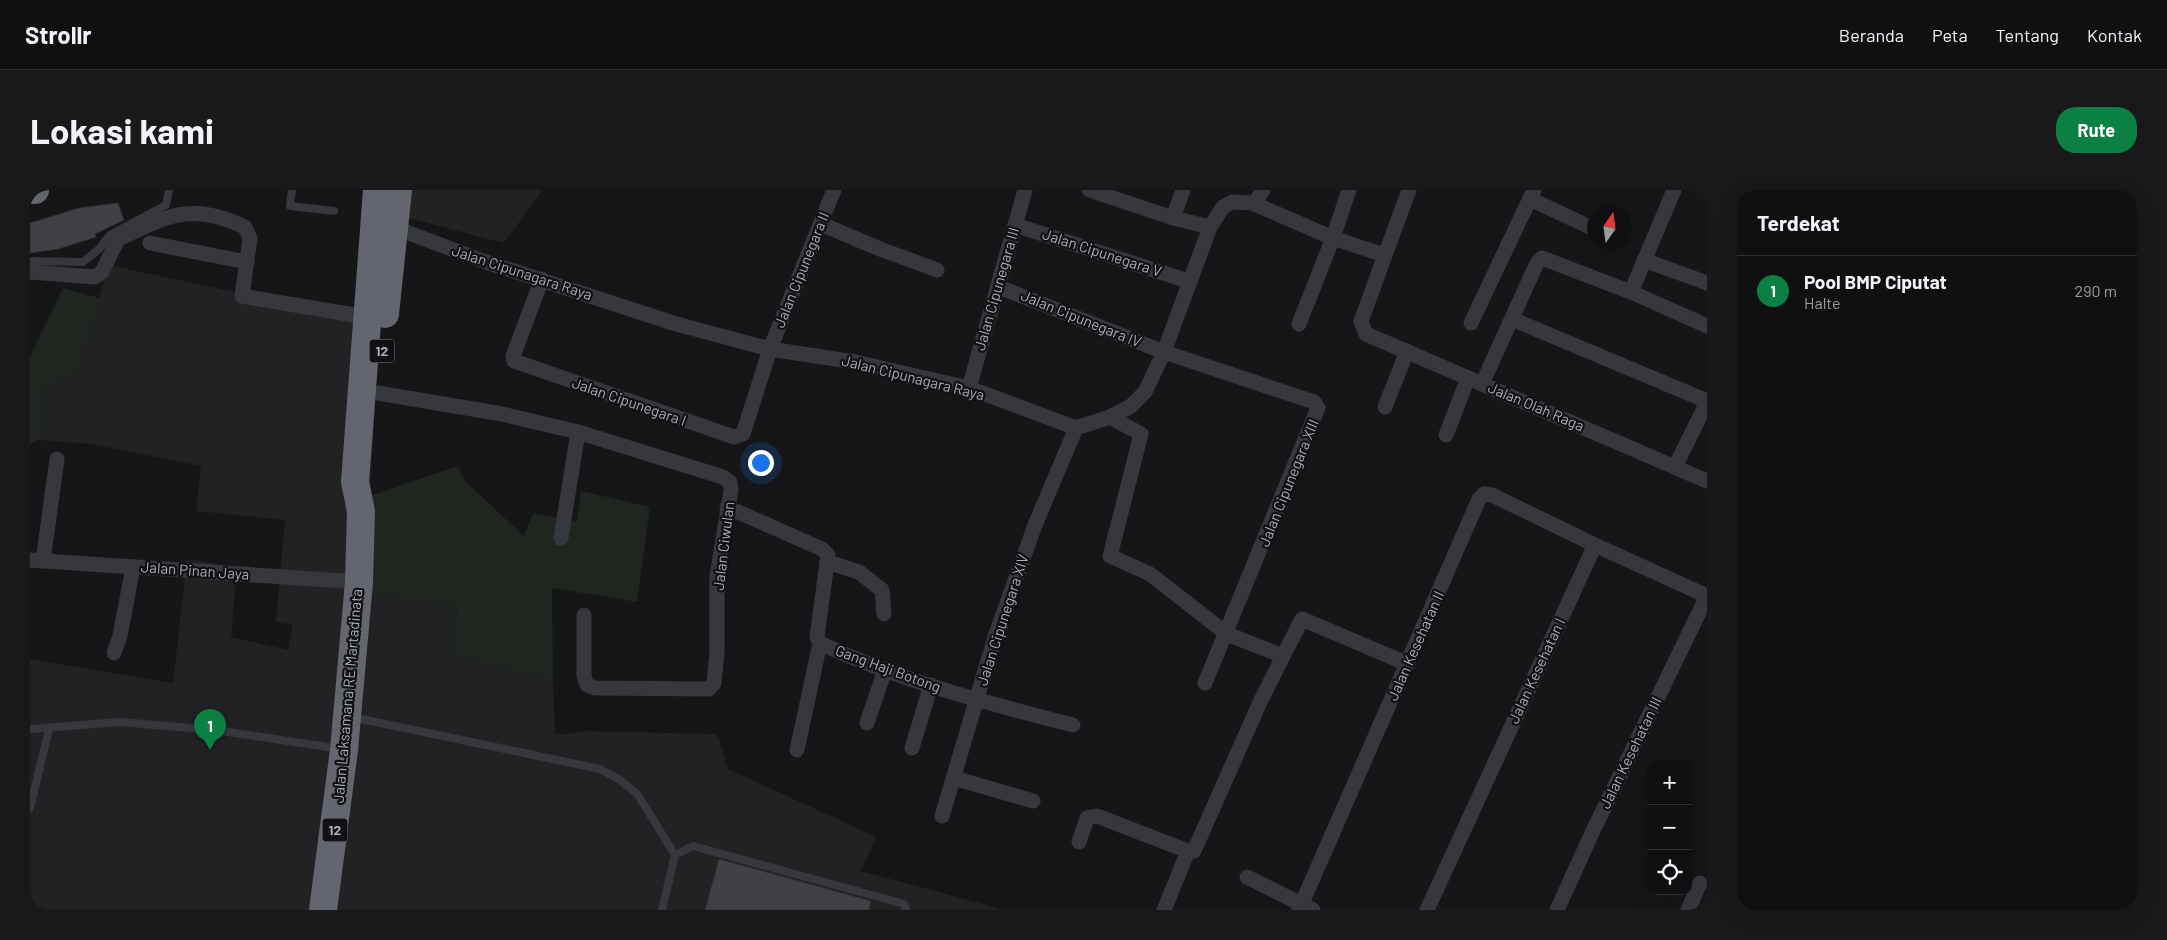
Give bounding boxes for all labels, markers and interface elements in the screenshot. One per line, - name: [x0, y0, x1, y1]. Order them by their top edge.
- text: Strollr: [25, 20, 92, 49]
- text: Beranda: [1839, 24, 1904, 46]
- text: Peta: [1932, 24, 1968, 46]
- text: Tentang: [1996, 24, 2059, 46]
- text: Kontak: [2087, 24, 2142, 46]
- button: Rute: [2056, 107, 2137, 153]
- text: Lokasi kami: [30, 109, 214, 151]
- north arrow: [1587, 205, 1632, 250]
- street label: Jalan Cipunegara II: [770, 209, 833, 330]
- text: Terdekat: [1757, 210, 1840, 235]
- street label: Jalan Cipunegara V: [1040, 224, 1164, 280]
- street label: Jalan Cipunegara III: [970, 225, 1022, 352]
- street label: Jalan Cipunagara Raya: [450, 241, 595, 303]
- text: Pool BMP Ciputat: [1804, 270, 1947, 293]
- text: 1: [1770, 281, 1776, 300]
- text: 290 m: [2075, 281, 2117, 300]
- street label: Jalan Cipunegara IV: [1019, 286, 1144, 350]
- text: Halte: [1804, 293, 1840, 312]
- road number: 12: [370, 340, 394, 362]
- street label: Jalan Cipunagara Raya: [840, 351, 986, 403]
- street label: Jalan Cipunegara I: [570, 373, 689, 429]
- street label: Jalan Olah Raga: [1486, 378, 1587, 434]
- street label: Jalan Cipunegara XIII: [1254, 416, 1322, 549]
- your location: [748, 450, 774, 476]
- street label: Jalan Ciwulan: [709, 500, 737, 591]
- street label: Jalan Cipunegara XIV: [972, 552, 1032, 688]
- street label: Jalan Pinan Jaya: [140, 557, 250, 583]
- street label: Jalan Laksamana RE Martadinata: [329, 588, 365, 804]
- street label: Jalan Kesehatan II: [1383, 588, 1447, 703]
- street label: Jalan Kesehatan I: [1504, 615, 1568, 726]
- street label: Gang Haji Botong: [833, 641, 944, 695]
- street label: Jalan Kesehatan III: [1595, 694, 1665, 811]
- pin: 1: [194, 709, 226, 750]
- map controls: [1647, 760, 1692, 895]
- button: +: [1647, 760, 1692, 805]
- button: −: [1647, 805, 1692, 850]
- road number: 12: [322, 818, 348, 842]
- button: locate: [1647, 850, 1692, 895]

